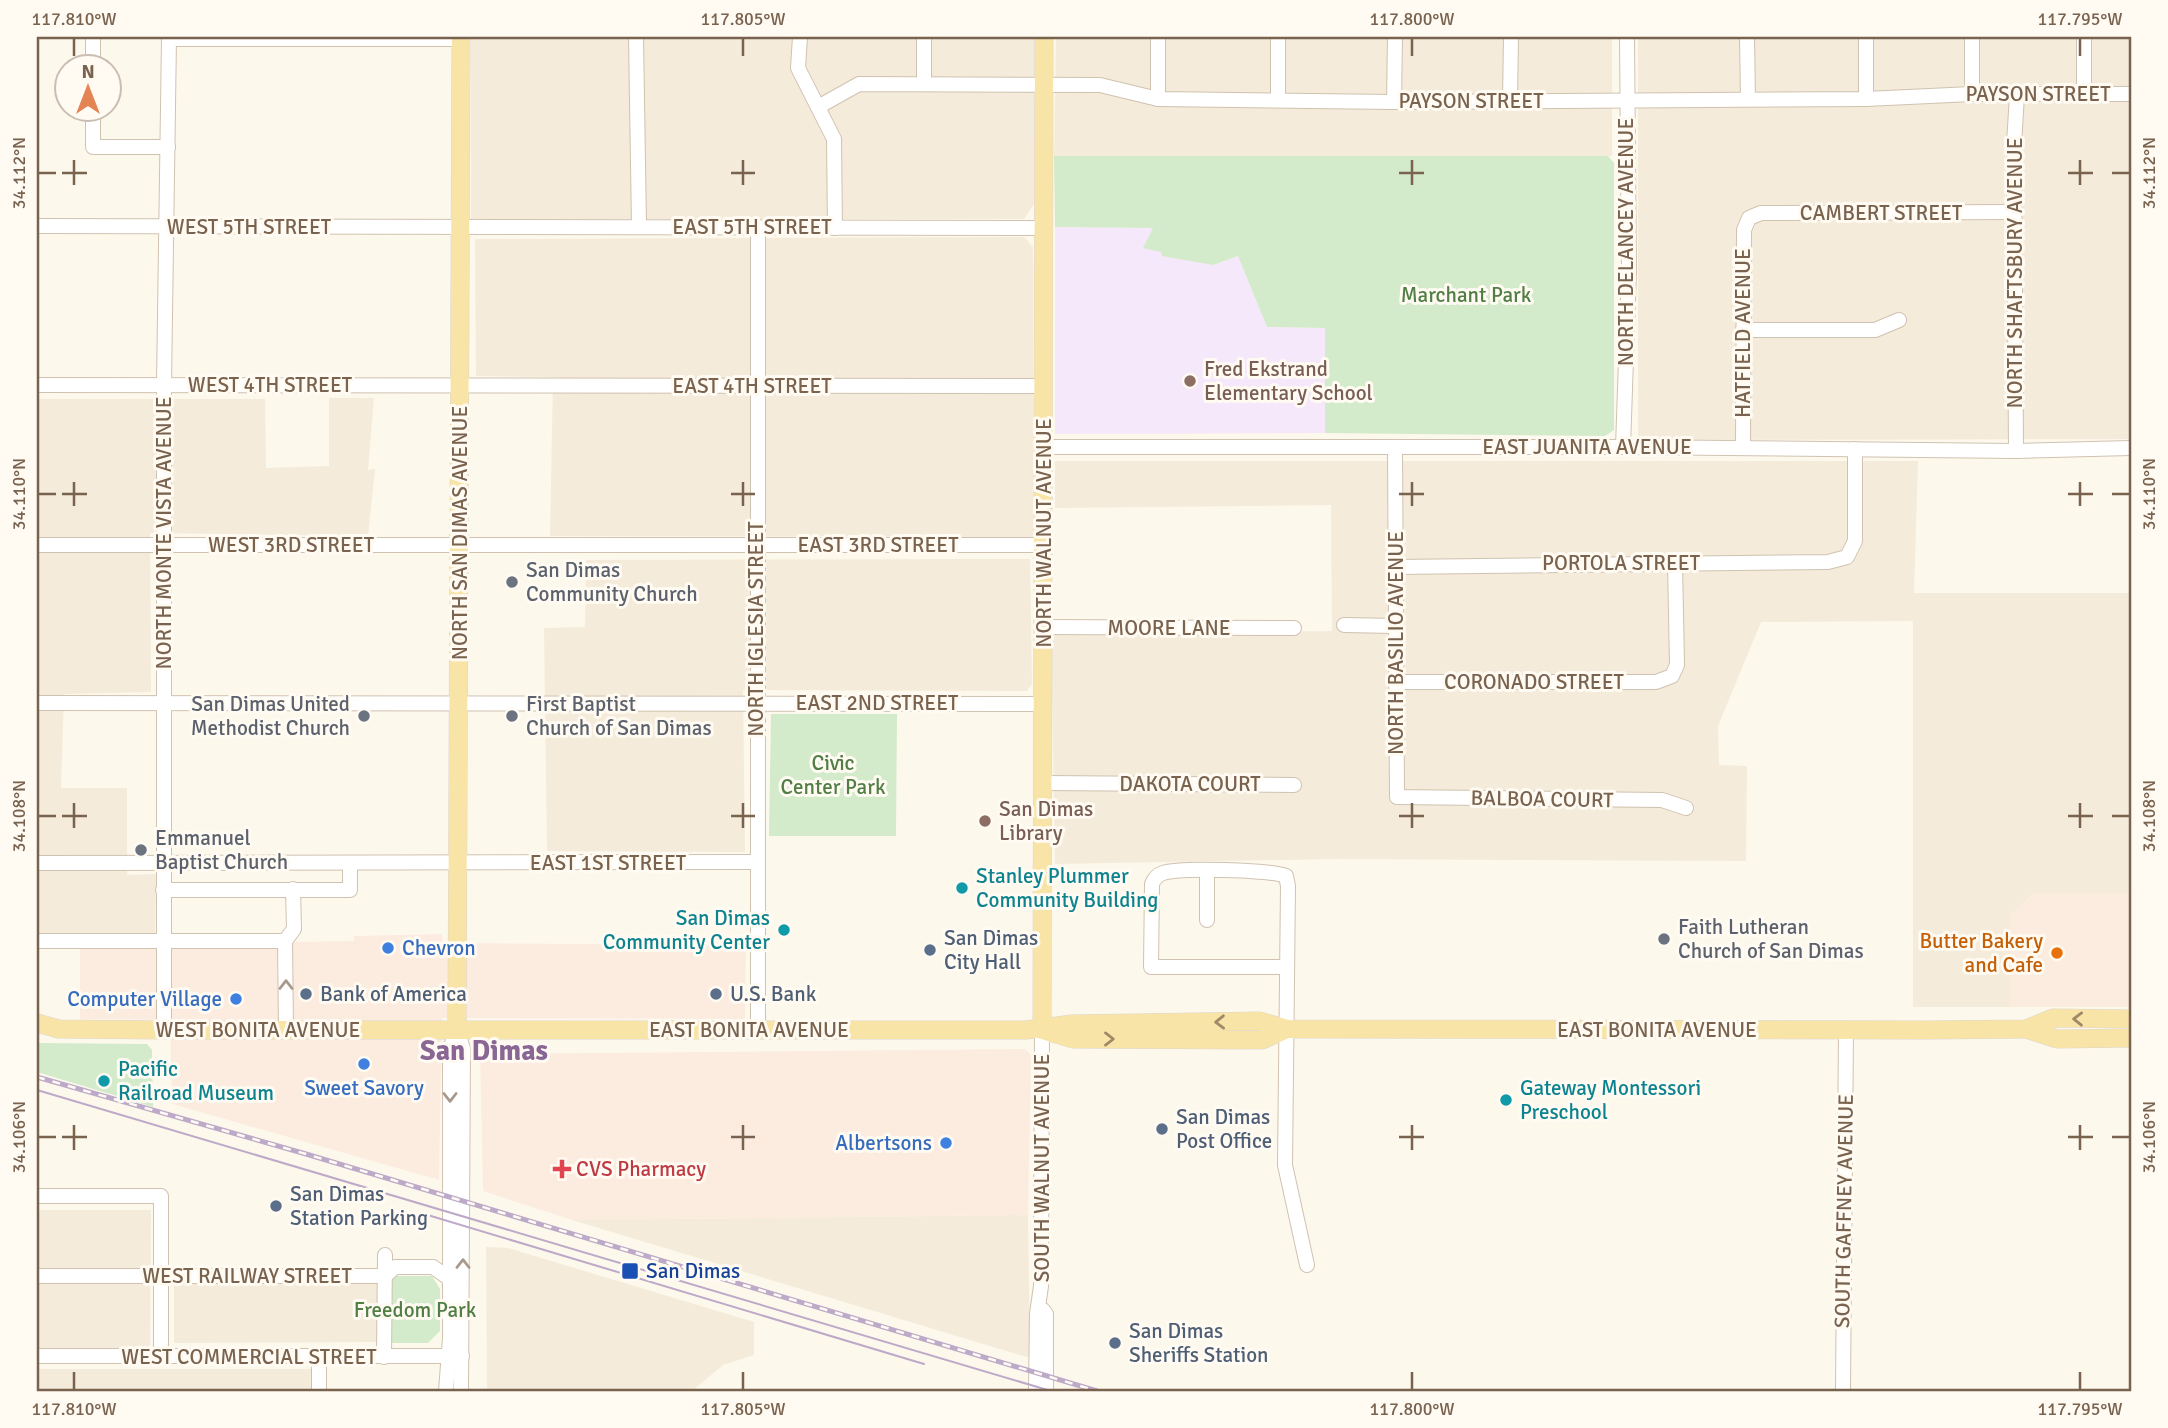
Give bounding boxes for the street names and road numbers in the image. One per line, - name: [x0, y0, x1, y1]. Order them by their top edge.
- street label: PAYSON STREET: [1965, 81, 2111, 107]
- street label: PAYSON STREET: [1398, 88, 1544, 114]
- street label: NORTH DELANCEY AVENUE: [1613, 118, 1639, 366]
- street label: NORTH SHAFTSBURY AVENUE: [2002, 137, 2028, 409]
- street label: CAMBERT STREET: [1800, 200, 1963, 226]
- street label: WEST 5TH STREET: [167, 214, 332, 240]
- street label: EAST 5TH STREET: [672, 214, 832, 240]
- street label: HATFIELD AVENUE: [1730, 248, 1756, 418]
- street label: WEST 4TH STREET: [188, 372, 353, 398]
- street label: EAST 4TH STREET: [672, 373, 832, 399]
- street label: NORTH MONTE VISTA AVENUE: [151, 396, 177, 670]
- street label: NORTH SAN DIMAS AVENUE: [447, 406, 473, 660]
- street label: NORTH WALNUT AVENUE: [1031, 418, 1057, 648]
- street label: EAST JUANITA AVENUE: [1482, 434, 1692, 460]
- street label: NORTH IGLESIA STREET: [743, 521, 769, 737]
- street label: NORTH BASILIO AVENUE: [1383, 531, 1409, 755]
- street label: WEST 3RD STREET: [208, 532, 375, 558]
- street label: EAST 3RD STREET: [797, 532, 959, 558]
- street label: PORTOLA STREET: [1542, 550, 1701, 576]
- street label: MOORE LANE: [1107, 615, 1231, 641]
- street label: CORONADO STREET: [1444, 669, 1625, 695]
- street label: EAST 2ND STREET: [796, 690, 959, 716]
- street label: DAKOTA COURT: [1119, 771, 1261, 797]
- street label: BALBOA COURT: [1470, 785, 1614, 813]
- street label: EAST 1ST STREET: [530, 850, 687, 876]
- street label: WEST BONITA AVENUE: [155, 1017, 361, 1043]
- street label: EAST BONITA AVENUE: [649, 1017, 849, 1043]
- street label: EAST BONITA AVENUE: [1557, 1017, 1757, 1043]
- street label: SOUTH WALNUT AVENUE: [1029, 1054, 1055, 1282]
- street label: SOUTH GAFFNEY AVENUE: [1829, 1094, 1859, 1328]
- street label: WEST RAILWAY STREET: [142, 1263, 352, 1289]
- street label: WEST COMMERCIAL STREET: [121, 1344, 377, 1370]

